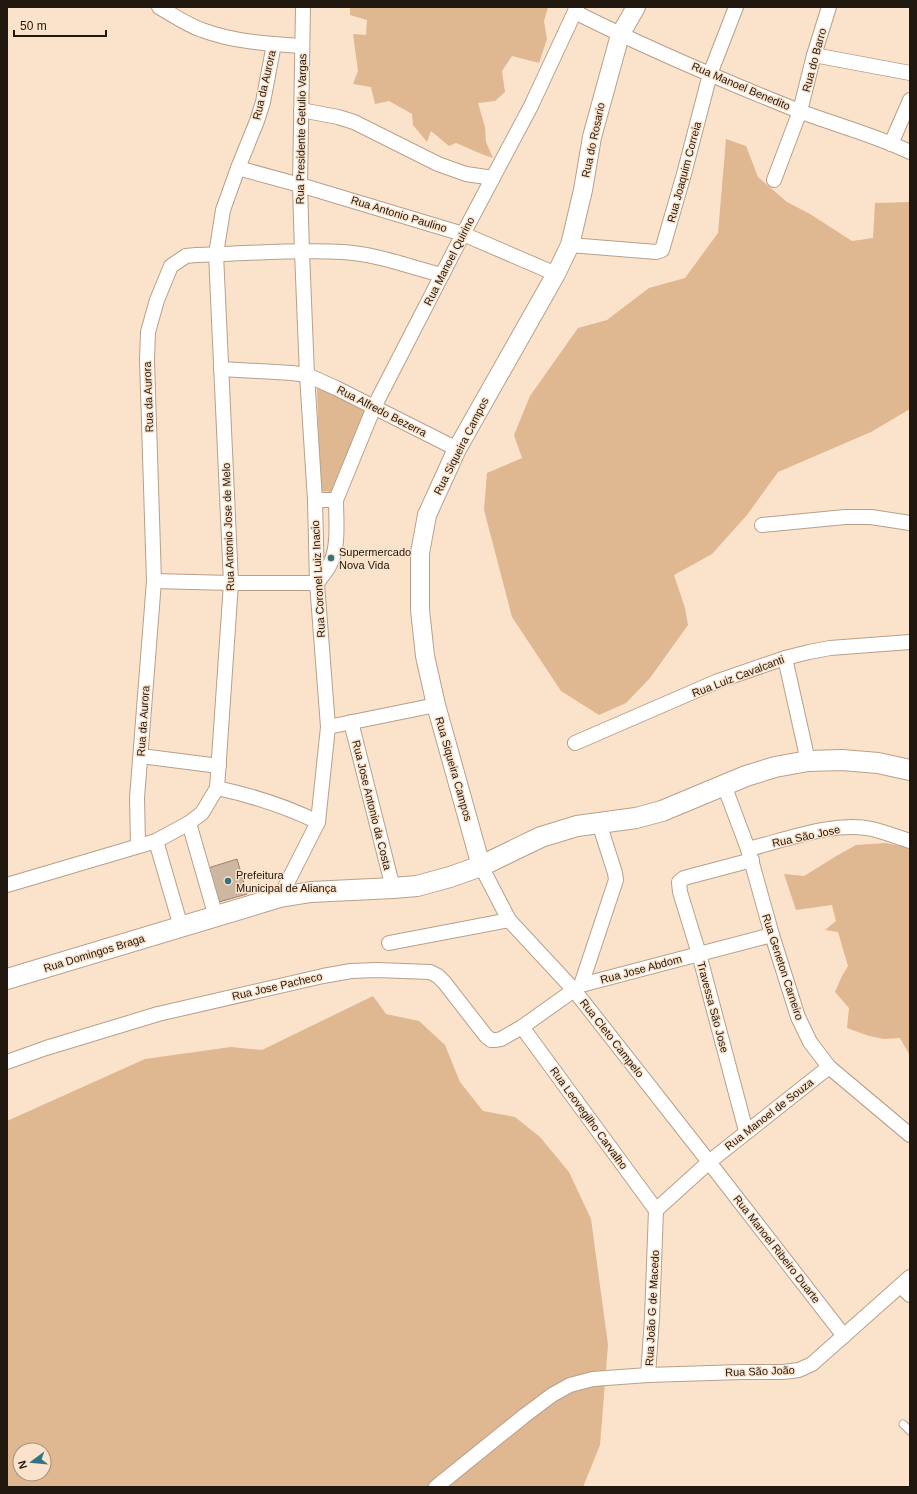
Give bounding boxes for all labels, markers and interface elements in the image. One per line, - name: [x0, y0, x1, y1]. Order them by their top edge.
- scale bar: [14, 12, 106, 38]
- text: 50 m: [20, 19, 47, 33]
- street label: Rua do Barro: [800, 27, 828, 93]
- street label: Rua da Aurora: [250, 48, 278, 121]
- street label: Rua Presidente Getulio Vargas: [294, 53, 308, 205]
- street label: Rua Manoel Benedito: [690, 60, 792, 112]
- street label: Rua do Rosario: [579, 101, 607, 179]
- street label: Rua Joaquim Correia: [665, 119, 703, 224]
- street label: Rua Antonio Paulino: [350, 194, 448, 234]
- street label: Rua Manoel Quirino: [421, 215, 477, 307]
- street label: Rua da Aurora: [141, 360, 155, 433]
- street label: Rua Alfredo Bezerra: [335, 383, 430, 439]
- street label: Rua Siqueira Campos: [431, 395, 491, 497]
- street label: Rua Antonio Jose de Melo: [220, 463, 236, 591]
- street label: Rua Coronel Luiz Inacio: [309, 520, 327, 638]
- place label: Supermercado Nova Vida: [339, 546, 411, 571]
- marker: Supermercado Nova Vida: [326, 553, 336, 563]
- street label: Rua Luiz Cavalcanti: [690, 653, 786, 699]
- street label: Rua da Aurora: [135, 684, 152, 757]
- street label: Rua Siqueira Campos: [433, 716, 475, 823]
- street label: Rua Jose Antonio da Costa: [350, 739, 394, 872]
- street label: Rua São Jose: [771, 823, 841, 849]
- place label: Prefeitura Municipal de Aliança: [236, 869, 337, 894]
- marker: Prefeitura Municipal de Aliança: [223, 876, 233, 886]
- street label: Rua Geneton Carneiro: [760, 913, 806, 1021]
- street label: Rua Domingos Braga: [42, 932, 147, 974]
- street label: Rua Jose Abdom: [599, 952, 683, 986]
- street label: Travessa São Jose: [695, 960, 731, 1054]
- street label: Rua Jose Pacheco: [231, 970, 323, 1002]
- street label: Rua Cleto Campelo: [578, 996, 646, 1080]
- street label: Rua Leovegilho Carvalho: [548, 1065, 630, 1171]
- street label: Rua Manoel de Souza: [722, 1075, 816, 1152]
- street label: Rua Manoel Ribeiro Duarte: [731, 1193, 823, 1305]
- street label: Rua João G de Macedo: [643, 1250, 661, 1366]
- street label: Rua São João: [725, 1364, 795, 1378]
- north arrow: [12, 1442, 52, 1482]
- text: N: [16, 1459, 29, 1470]

